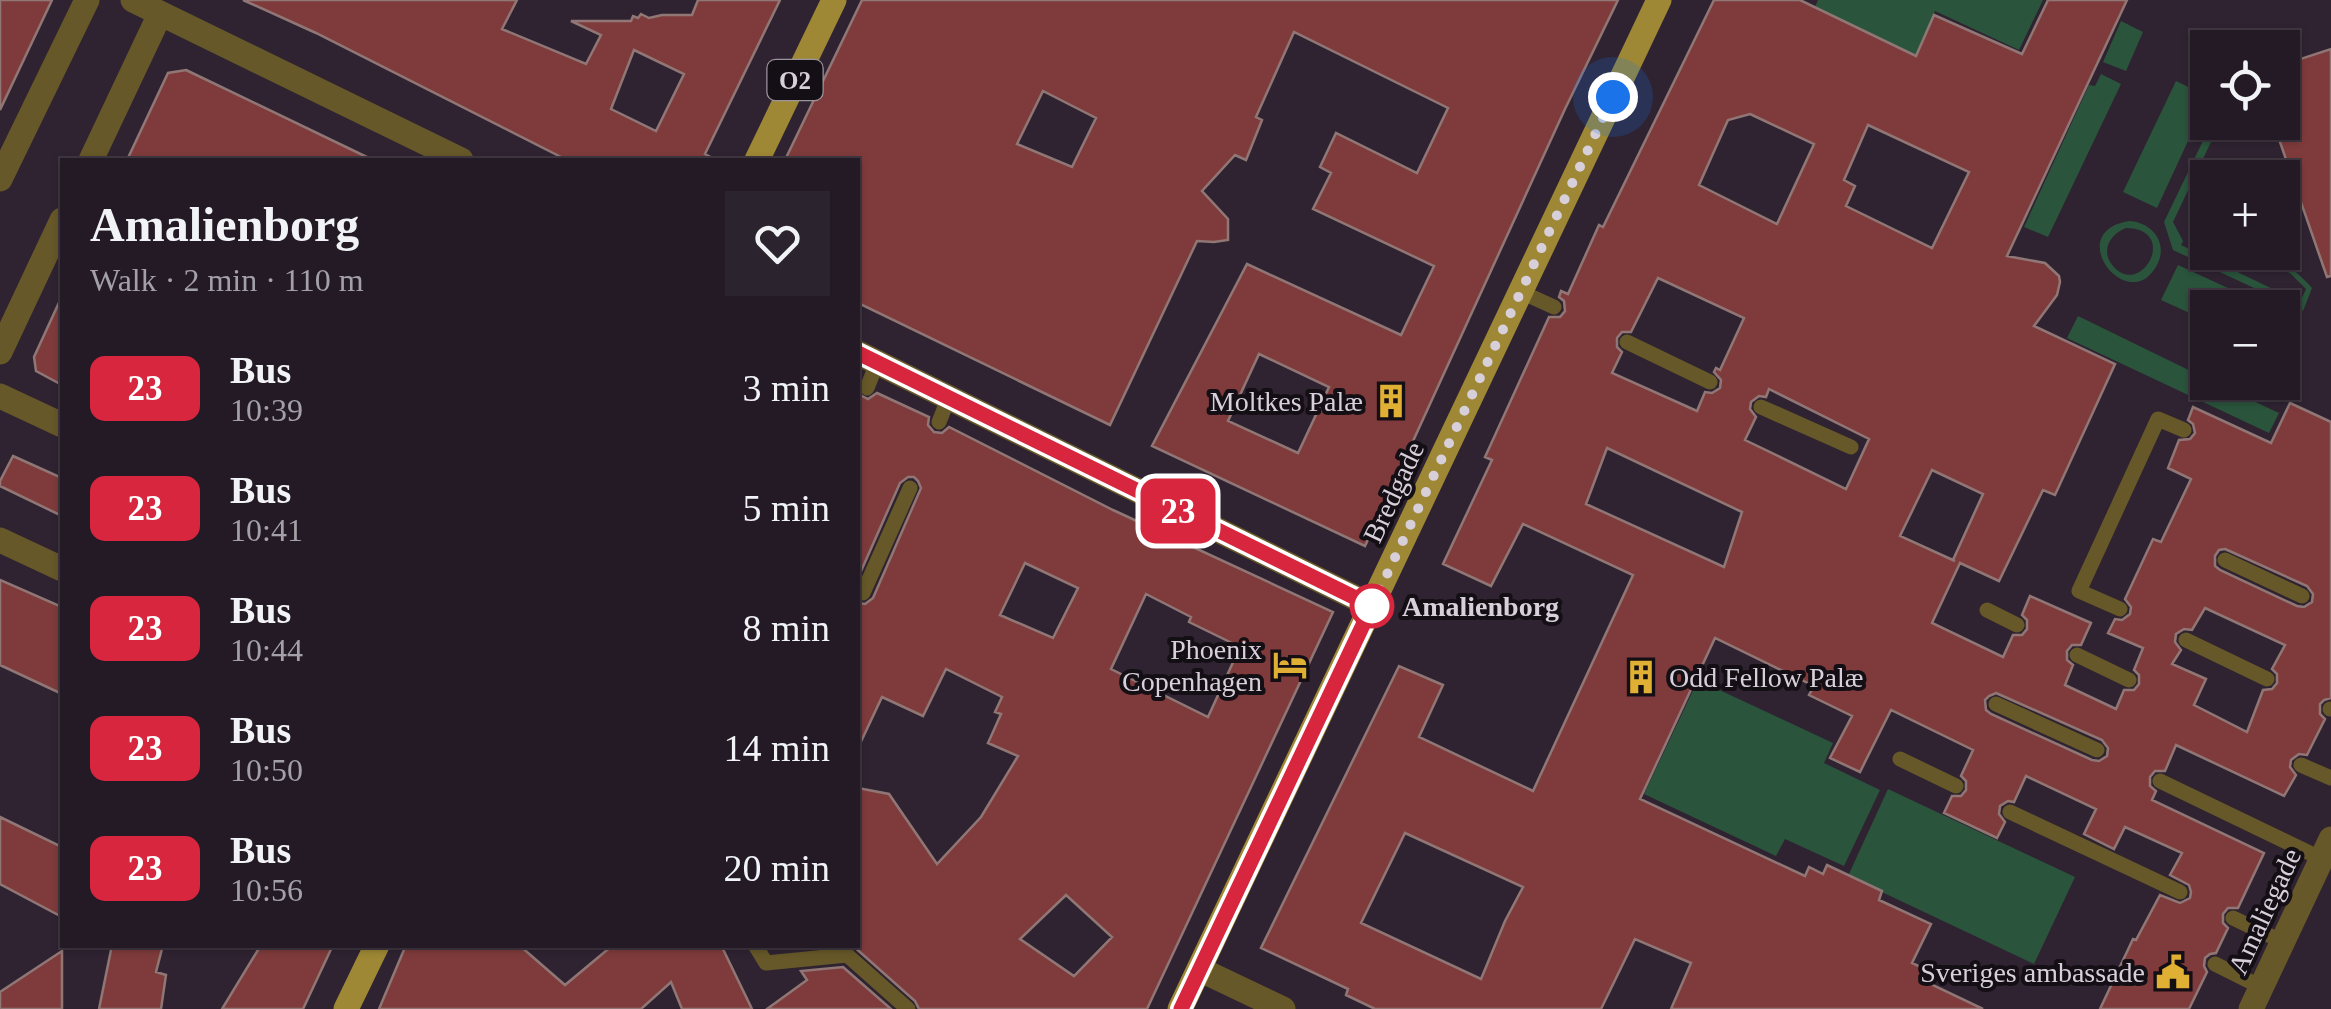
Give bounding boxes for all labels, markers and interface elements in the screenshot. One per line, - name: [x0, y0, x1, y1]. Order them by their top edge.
- map controls: [2190, 30, 2300, 400]
- button: locate: [2190, 30, 2300, 140]
- road number: O2: [768, 60, 822, 100]
- your location: [1588, 72, 1638, 122]
- button: +: [2190, 160, 2300, 270]
- button: heart: [725, 191, 830, 296]
- text: Amalienborg: [90, 198, 359, 251]
- text: Walk · 2 min · 110 m: [90, 262, 364, 298]
- button: −: [2190, 290, 2300, 400]
- text: Bus: [230, 349, 291, 391]
- text: 3 min: [742, 367, 830, 409]
- text: 23: [128, 369, 163, 408]
- building icon: Moltkes Palæ: [1372, 382, 1410, 420]
- place label: Moltkes Palæ: [1210, 386, 1363, 417]
- text: 10:39: [230, 392, 303, 428]
- street label: Bredgade: [1357, 437, 1430, 547]
- text: Bus: [230, 469, 291, 511]
- line badge: 23: [1133, 478, 1223, 544]
- text: 5 min: [742, 487, 830, 529]
- text: 23: [128, 489, 163, 528]
- text: 23: [1161, 492, 1196, 531]
- text: 10:41: [230, 512, 303, 548]
- marker: Amalienborg: [1351, 585, 1393, 627]
- text: Bus: [230, 589, 291, 631]
- place label: Amalienborg: [1402, 591, 1559, 622]
- text: 8 min: [742, 607, 830, 649]
- text: 23: [128, 609, 163, 648]
- text: 10:44: [230, 632, 303, 668]
- place label: Phoenix Copenhagen: [1122, 634, 1262, 697]
- hotel icon: Phoenix Copenhagen: [1271, 646, 1309, 684]
- building icon: Odd Fellow Palæ: [1622, 658, 1660, 696]
- place label: Odd Fellow Palæ: [1669, 662, 1863, 693]
- text: Bus: [230, 709, 291, 751]
- text: 14 min: [723, 727, 830, 769]
- text: 23: [128, 729, 163, 768]
- text: 10:50: [230, 752, 303, 788]
- text: Bus: [230, 829, 291, 871]
- street label: Amaliegade: [2222, 843, 2307, 979]
- text: 20 min: [723, 847, 830, 889]
- text: 23: [128, 849, 163, 888]
- text: 10:56: [230, 872, 303, 908]
- public building icon: Sveriges ambassade: [2154, 953, 2192, 991]
- place label: Sveriges ambassade: [1920, 957, 2145, 988]

